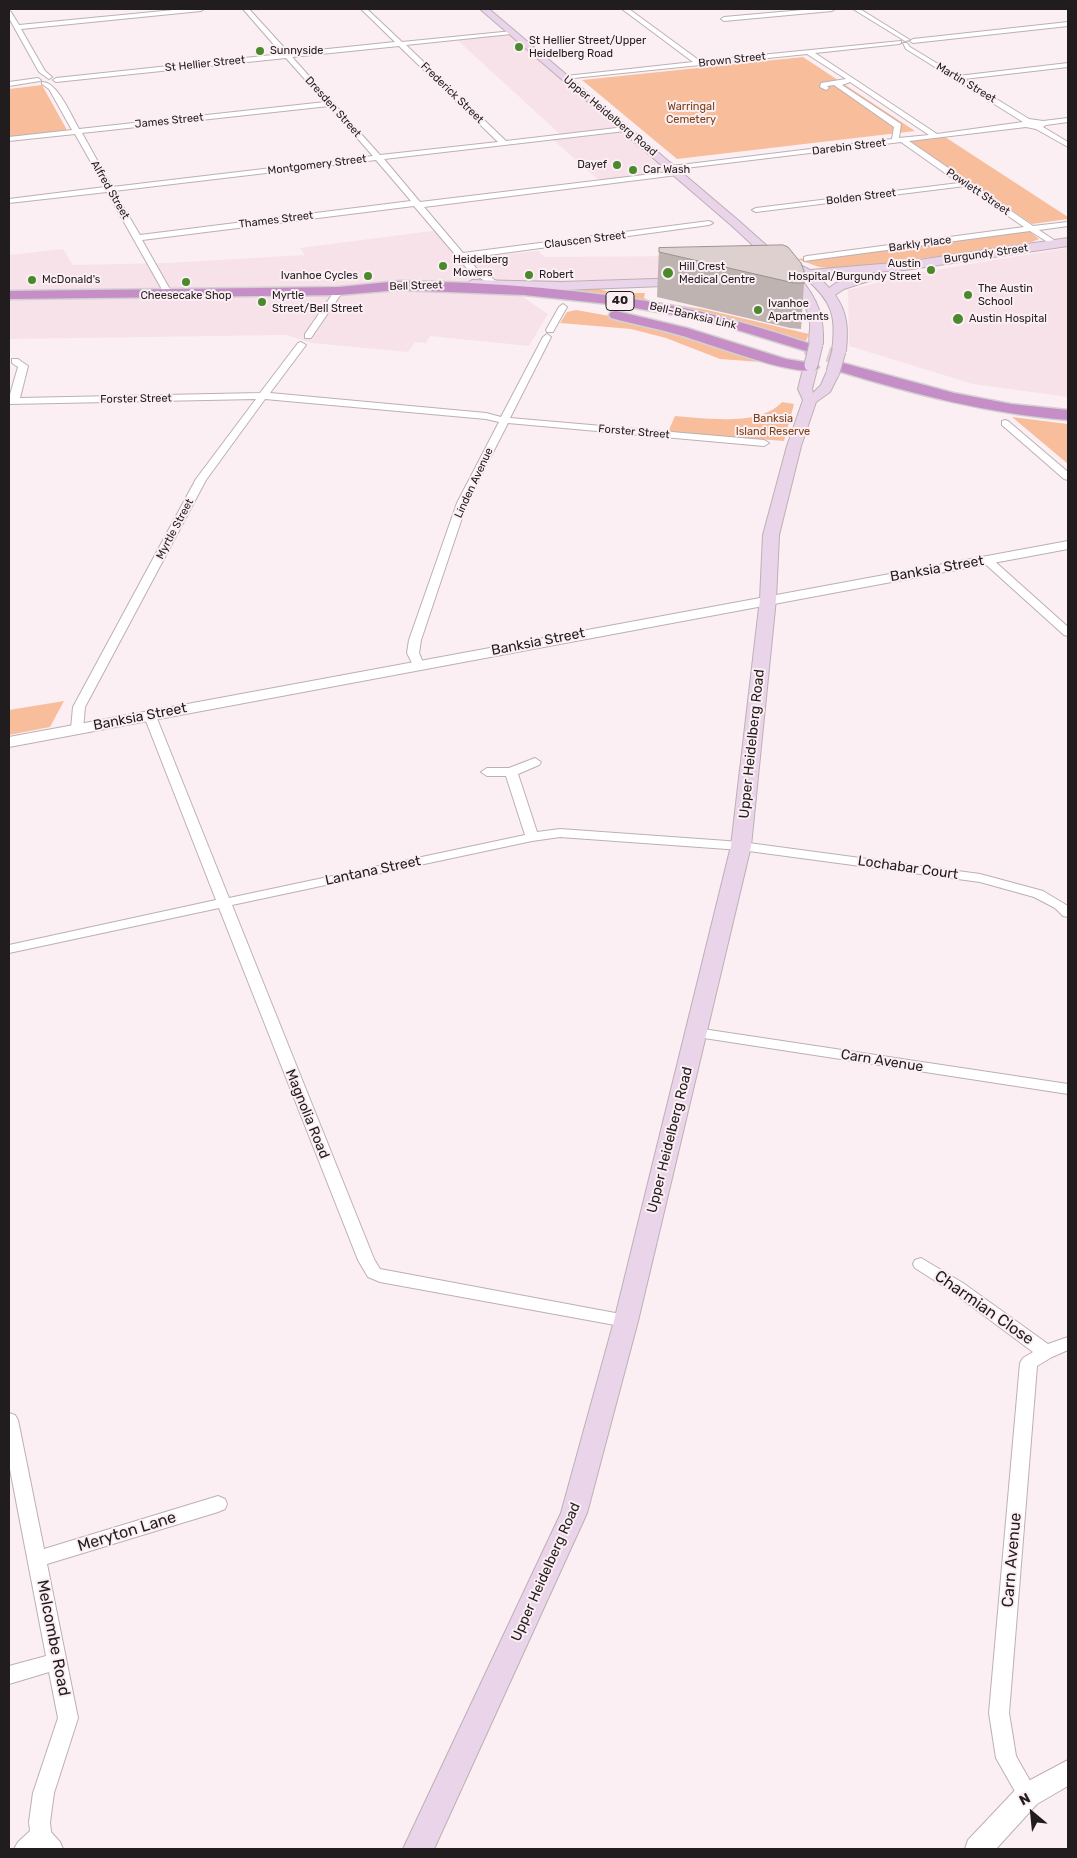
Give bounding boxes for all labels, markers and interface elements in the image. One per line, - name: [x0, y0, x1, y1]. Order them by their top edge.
- place label: St Hellier Street/Upper Heidelberg Road: [529, 34, 646, 60]
- marker: St Hellier Street/Upper Heidelberg Road: [513, 41, 525, 53]
- place label: Sunnyside: [270, 44, 323, 58]
- marker: Sunnyside: [254, 45, 266, 57]
- street label: Brown Street: [698, 50, 766, 70]
- street label: St Hellier Street: [164, 53, 246, 75]
- street label: Frederick Street: [418, 60, 486, 126]
- street label: Martin Street: [934, 60, 998, 106]
- street label: Upper Heidelberg Road: [561, 73, 659, 159]
- street label: Dresden Street: [302, 74, 364, 140]
- park label: Warringal Cemetery: [666, 100, 716, 126]
- street label: James Street: [134, 111, 204, 131]
- street label: Darebin Street: [811, 136, 887, 158]
- street label: Montgomery Street: [267, 152, 367, 178]
- street label: Alfred Street: [88, 158, 132, 222]
- place label: Dayef: [577, 158, 607, 172]
- marker: Dayef: [611, 159, 623, 171]
- place label: Car Wash: [643, 163, 690, 177]
- marker: Car Wash: [627, 164, 639, 176]
- street label: Powlett Street: [944, 166, 1012, 218]
- street label: Bolden Street: [825, 186, 897, 208]
- street label: Thames Street: [238, 209, 314, 231]
- street label: Clauscen Street: [544, 228, 626, 252]
- street label: Barkly Place: [888, 233, 952, 255]
- street label: Burgundy Street: [943, 242, 1029, 266]
- place label: Heidelberg Mowers: [453, 253, 508, 279]
- place label: Austin Hospital/Burgundy Street: [788, 257, 921, 283]
- marker: Heidelberg Mowers: [437, 260, 449, 272]
- place label: Hill Crest Medical Centre: [679, 260, 755, 286]
- marker: Austin Hospital/Burgundy Street: [925, 264, 937, 276]
- marker: Hill Crest Medical Centre: [661, 266, 675, 280]
- place label: Robert: [539, 268, 574, 282]
- place label: Ivanhoe Cycles: [281, 269, 358, 283]
- marker: Robert: [523, 269, 535, 281]
- marker: Ivanhoe Cycles: [362, 270, 374, 282]
- place label: McDonald's: [42, 273, 100, 287]
- marker: McDonald's: [26, 274, 38, 286]
- marker: Cheesecake Shop: [180, 276, 192, 288]
- street label: Bell Street: [389, 278, 443, 294]
- place label: The Austin School: [978, 282, 1033, 308]
- place label: Cheesecake Shop: [141, 289, 231, 303]
- place label: Myrtle Street/Bell Street: [272, 289, 363, 315]
- marker: The Austin School: [962, 289, 974, 301]
- road number: 40: [606, 292, 634, 310]
- marker: Myrtle Street/Bell Street: [256, 296, 268, 308]
- place label: Ivanhoe Apartments: [768, 297, 829, 323]
- street label: Bell–Banksia Link: [648, 300, 738, 332]
- marker: Ivanhoe Apartments: [752, 304, 764, 316]
- marker: Austin Hospital: [951, 312, 965, 326]
- place label: Austin Hospital: [969, 312, 1047, 326]
- street label: Forster Street: [100, 392, 172, 406]
- park label: Banksia Island Reserve: [736, 412, 810, 438]
- street label: Forster Street: [598, 422, 670, 442]
- street label: Linden Avenue: [452, 446, 496, 520]
- street label: Myrtle Street: [154, 496, 196, 562]
- street label: Banksia Street: [889, 552, 985, 586]
- street label: Banksia Street: [490, 625, 586, 659]
- street label: Upper Heidelberg Road: [736, 668, 768, 820]
- street label: Banksia Street: [92, 700, 188, 734]
- street label: Lantana Street: [324, 853, 422, 889]
- street label: Lochabar Court: [857, 853, 959, 883]
- street label: Carn Avenue: [840, 1046, 924, 1076]
- street label: Upper Heidelberg Road: [644, 1065, 696, 1215]
- street label: Magnolia Road: [281, 1067, 333, 1161]
- street label: Charmian Close: [931, 1267, 1037, 1349]
- street label: Upper Heidelberg Road: [508, 1500, 584, 1644]
- street label: Meryton Lane: [75, 1508, 179, 1556]
- street label: Carn Avenue: [998, 1512, 1026, 1608]
- street label: Melcombe Road: [32, 1578, 74, 1698]
- north arrow: [1007, 1788, 1057, 1838]
- text: N: [1016, 1789, 1033, 1809]

